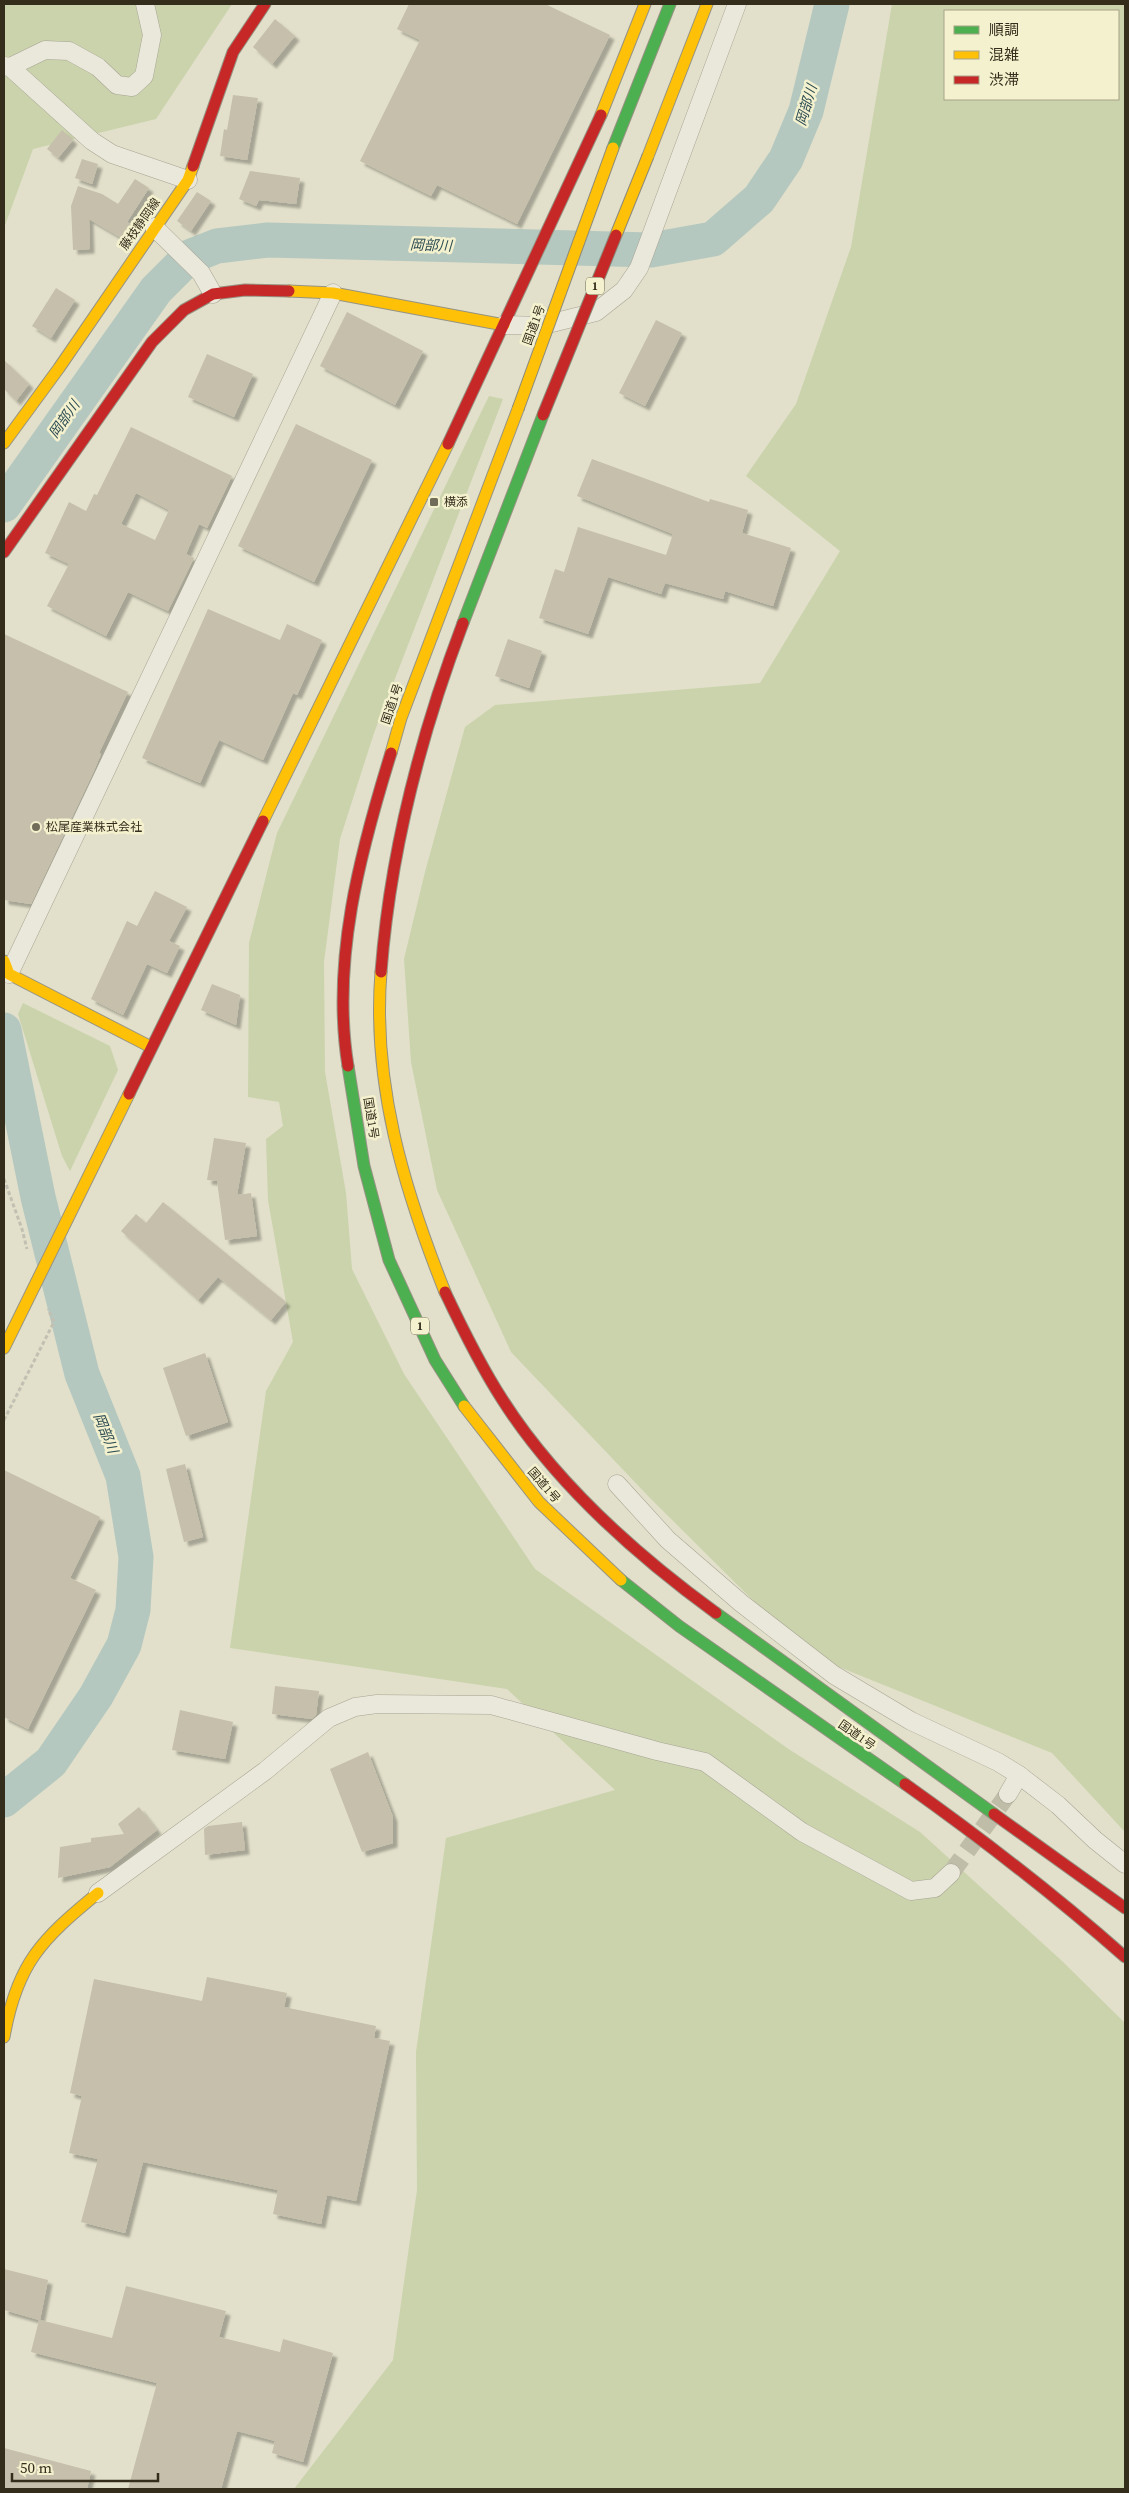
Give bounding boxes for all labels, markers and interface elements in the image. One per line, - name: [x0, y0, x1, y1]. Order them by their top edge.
- legend: [944, 10, 1119, 100]
- text: 順調: [989, 19, 1019, 40]
- text: 混雑: [989, 44, 1019, 65]
- text: 渋滞: [989, 69, 1019, 90]
- water label: 岡部川: [790, 80, 822, 128]
- street label: 藤枝静岡線: [116, 195, 164, 253]
- water label: 岡部川: [410, 234, 454, 256]
- road number: 1: [586, 278, 604, 294]
- street label: 国道1号: [519, 303, 549, 347]
- water label: 岡部川: [44, 394, 85, 442]
- place label: 横添: [444, 494, 468, 510]
- marker: 横添: [428, 496, 440, 508]
- street label: 国道1号: [378, 682, 406, 726]
- place label: 松尾産業株式会社: [46, 819, 142, 835]
- marker: 松尾産業株式会社: [30, 821, 42, 833]
- street label: 国道1号: [360, 1096, 382, 1140]
- road number: 1: [411, 1318, 429, 1334]
- water label: 岡部川: [89, 1410, 124, 1458]
- street label: 国道1号: [524, 1464, 564, 1506]
- street label: 国道1号: [835, 1716, 879, 1754]
- scale bar: [12, 2450, 159, 2482]
- text: 50 m: [20, 2457, 52, 2478]

